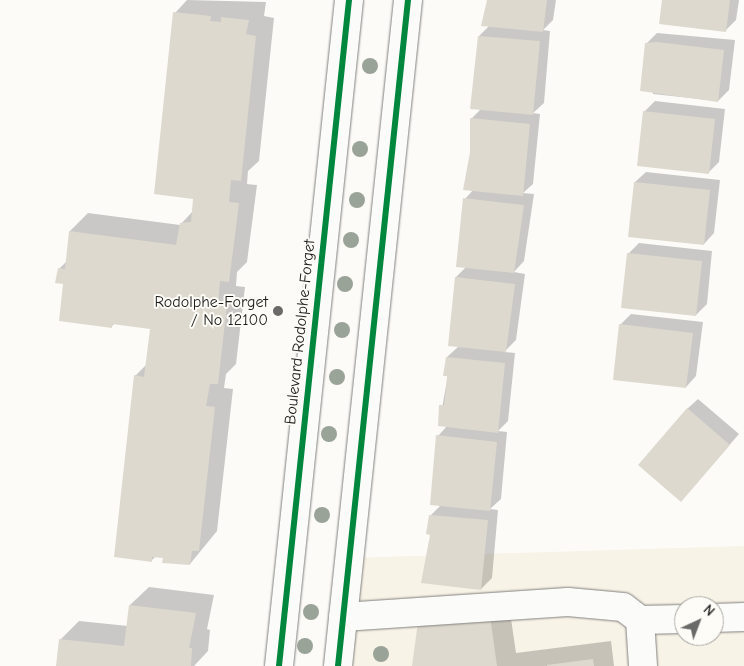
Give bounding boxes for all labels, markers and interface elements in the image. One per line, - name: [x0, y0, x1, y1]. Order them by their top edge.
- street label: Boulevard Rodolphe-Forget: [281, 239, 319, 425]
- place label: Rodolphe-Forget / No 12100: [154, 292, 268, 330]
- marker: Rodolphe-Forget / No 12100: [272, 305, 284, 317]
- north arrow: [674, 596, 724, 646]
- text: N: [700, 601, 718, 620]

